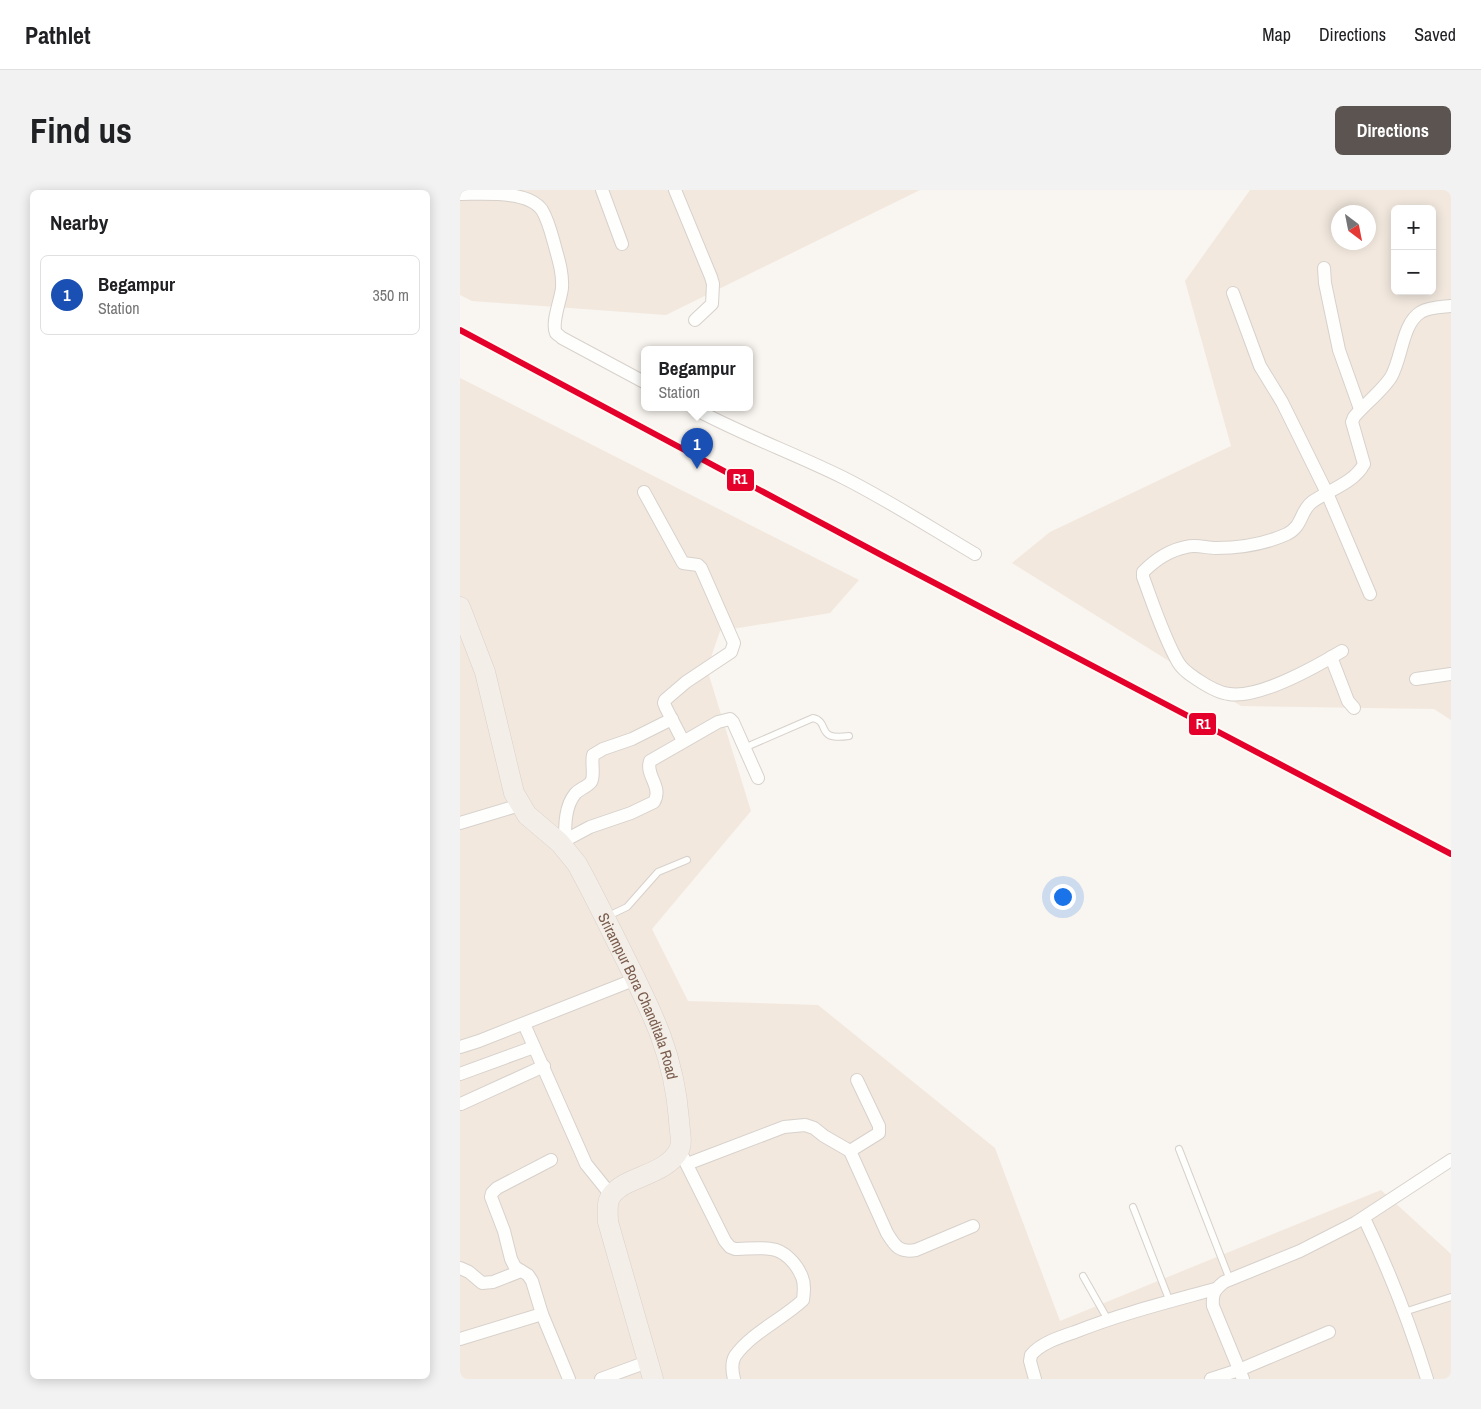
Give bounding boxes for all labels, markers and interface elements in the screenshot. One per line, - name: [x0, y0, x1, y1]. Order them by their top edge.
- text: Pathlet: [25, 19, 91, 51]
- text: Map: [1262, 22, 1291, 47]
- text: Directions: [1319, 22, 1386, 47]
- text: Saved: [1414, 22, 1456, 47]
- button: Directions: [1335, 106, 1451, 155]
- text: Find us: [30, 107, 132, 154]
- north arrow: [1331, 205, 1376, 250]
- map controls: [1391, 205, 1436, 295]
- button: +: [1391, 205, 1436, 250]
- text: Nearby: [50, 208, 108, 237]
- button: −: [1391, 250, 1436, 295]
- text: Begampur: [98, 271, 175, 297]
- text: 1: [63, 284, 71, 306]
- text: 350 m: [373, 284, 409, 306]
- text: Station: [98, 297, 140, 319]
- popup: [641, 346, 753, 411]
- text: Begampur: [658, 355, 736, 381]
- text: Station: [658, 381, 700, 403]
- pin: 1: [681, 428, 713, 469]
- line badge: R1: [726, 468, 755, 492]
- text: R1: [733, 470, 748, 488]
- line badge: R1: [1188, 712, 1217, 736]
- text: R1: [1196, 715, 1211, 733]
- your location: [1050, 884, 1076, 910]
- street label: Srirampur Bora Chanditala Road: [594, 909, 683, 1081]

